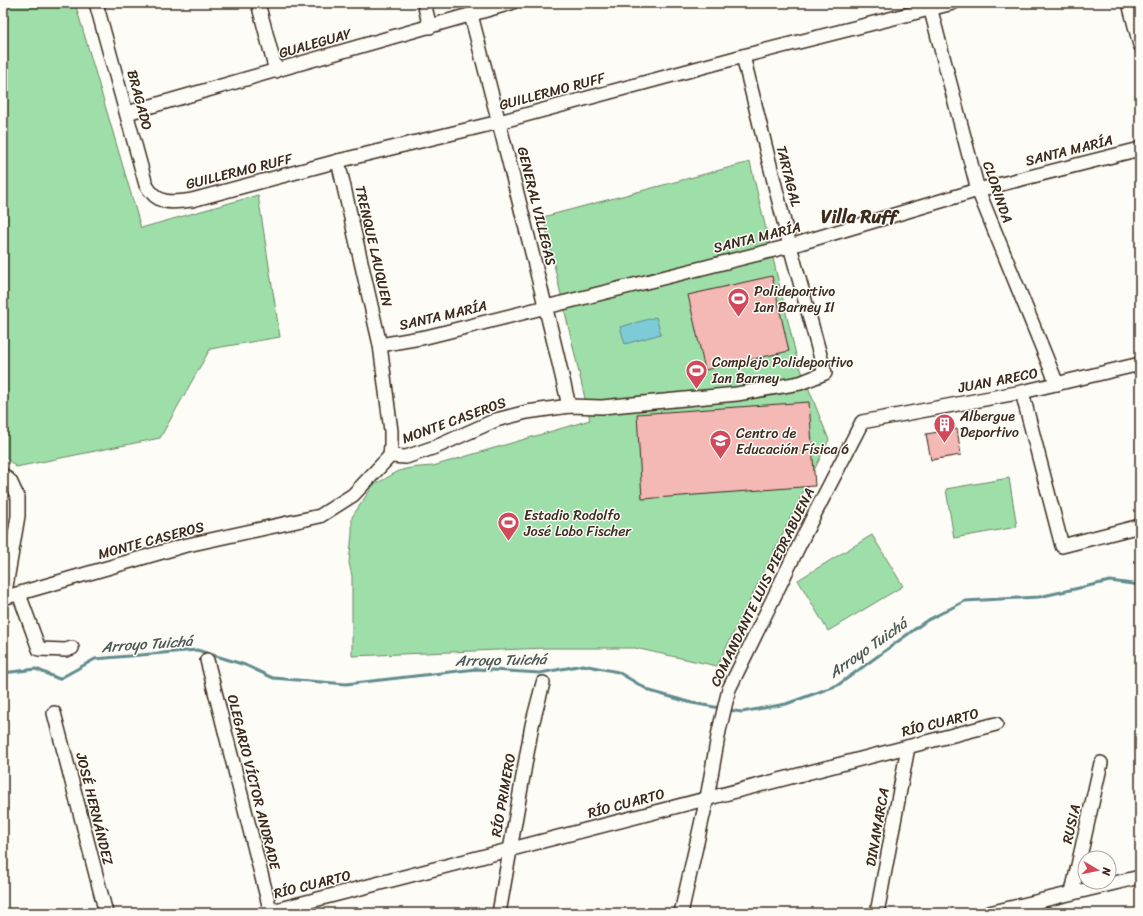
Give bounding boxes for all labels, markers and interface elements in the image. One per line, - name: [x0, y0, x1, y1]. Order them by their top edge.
- street label: GUALEGUAY: [276, 21, 356, 66]
- street label: GUILLERMO RUFF: [496, 65, 609, 118]
- street label: BRAGADO: [119, 67, 160, 133]
- street label: SANTA MARÍA: [1023, 128, 1116, 173]
- street label: TARTAGAL: [769, 143, 808, 210]
- street label: GENERAL VILLEGAS: [510, 144, 563, 269]
- street label: GUILLERMO RUFF: [183, 146, 296, 197]
- street label: CLORINDA: [975, 158, 1020, 227]
- street label: TRENQUE LAUQUEN: [347, 183, 400, 310]
- district label: Villa Ruff: [821, 201, 900, 233]
- street label: SANTA MARÍA: [711, 215, 804, 260]
- place label: Polideportivo Ian Barney II: [753, 279, 835, 320]
- sports icon: Polideportivo Ian Barney II: [725, 286, 751, 319]
- street label: SANTA MARÍA: [397, 293, 490, 338]
- place label: Complejo Polideportivo Ian Barney: [711, 350, 853, 391]
- sports icon: Complejo Polideportivo Ian Barney: [683, 357, 709, 390]
- street label: JUAN ARECO: [955, 361, 1040, 401]
- street label: MONTE CASEROS: [399, 390, 510, 451]
- place label: Albergue Deportivo: [959, 404, 1019, 445]
- building icon: Albergue Deportivo: [931, 411, 957, 444]
- place label: Centro de Educación Física 6: [736, 421, 849, 462]
- school or university icon: Centro de Educación Física 6: [708, 428, 734, 461]
- street label: COMANDANTE LUIS PIEDRABUENA: [703, 483, 822, 691]
- place label: Estadio Rodolfo José Lobo Fischer: [523, 503, 632, 544]
- sports icon: Estadio Rodolfo José Lobo Fischer: [496, 510, 522, 543]
- street label: MONTE CASEROS: [95, 514, 207, 567]
- water label: Arroyo Tuichá: [822, 610, 915, 685]
- water label: Arroyo Tuichá: [100, 628, 196, 660]
- water label: Arroyo Tuichá: [454, 646, 549, 674]
- street label: OLEGARIO VÍCTOR ANDRADE: [220, 692, 288, 873]
- street label: RÍO CUARTO: [899, 701, 981, 744]
- street label: JOSÉ HERNÁNDEZ: [68, 749, 121, 868]
- street label: RÍO PRIMERO: [484, 751, 523, 839]
- street label: RÍO CUARTO: [585, 781, 667, 826]
- street label: DINAMARCA: [858, 786, 897, 869]
- street label: RUSIA: [1055, 802, 1088, 846]
- north arrow: [1077, 850, 1117, 890]
- street label: RÍO CUARTO: [271, 863, 353, 906]
- text: N: [1096, 865, 1117, 877]

